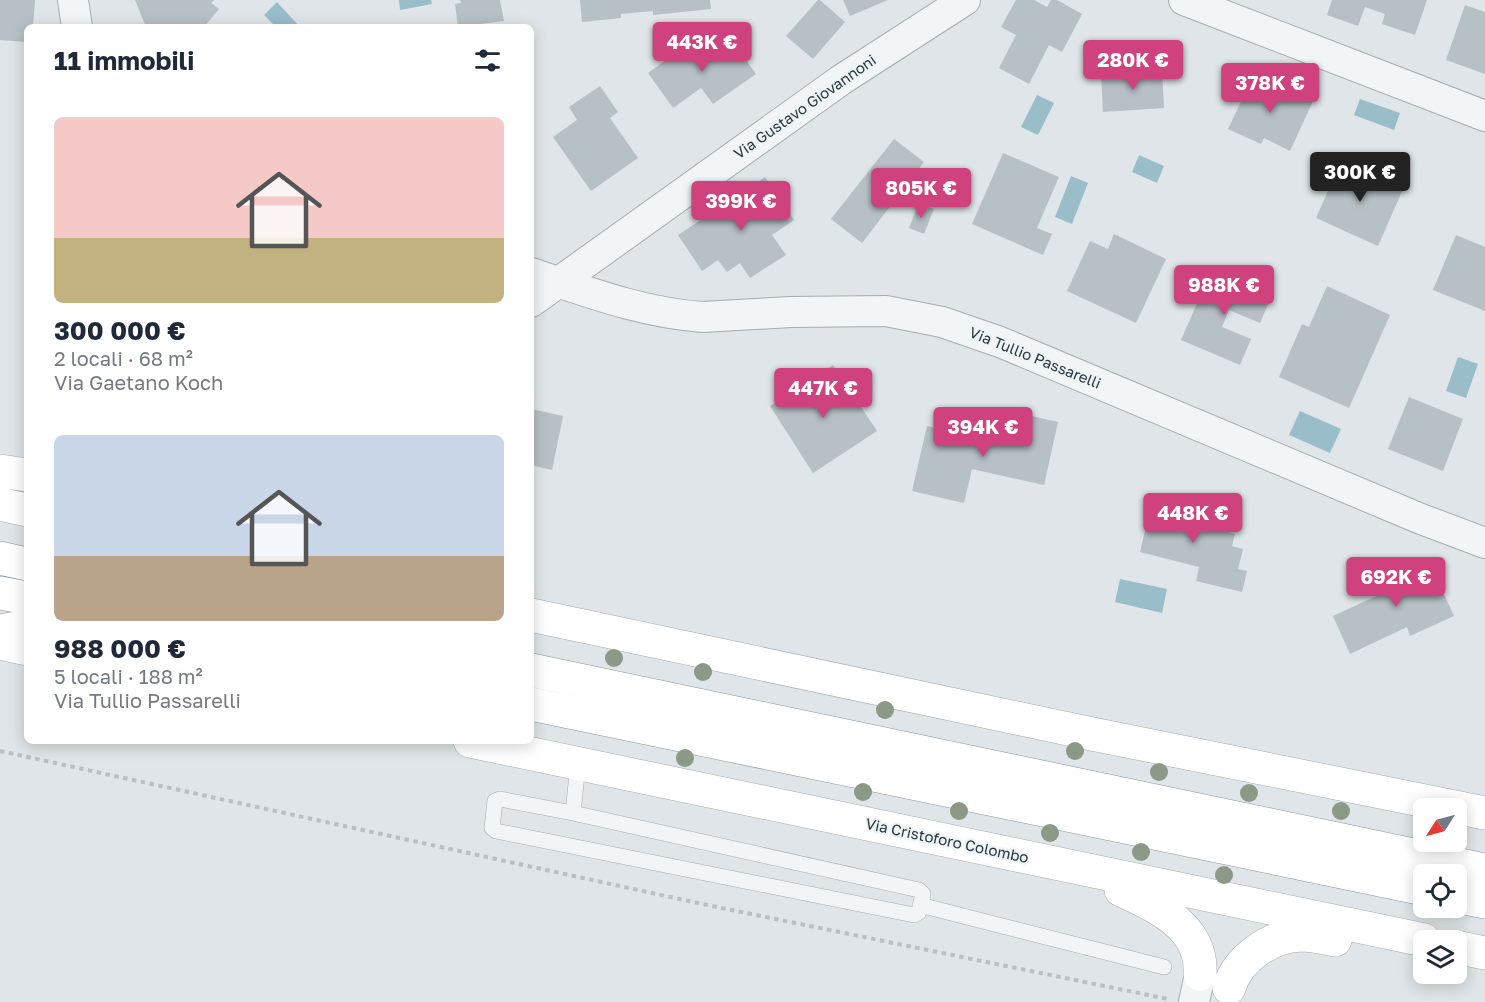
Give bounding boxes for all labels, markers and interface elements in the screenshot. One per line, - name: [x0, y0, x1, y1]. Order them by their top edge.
- pin: 443K €: [653, 22, 751, 73]
- text: 443K €: [667, 29, 737, 53]
- pin: 280K €: [1084, 40, 1182, 91]
- icon: filters: [471, 44, 504, 77]
- text: 11 immobili: [54, 45, 194, 76]
- text: 280K €: [1097, 47, 1169, 71]
- street label: Via Gustavo Giovannoni: [730, 50, 879, 162]
- pin: 378K €: [1221, 63, 1319, 114]
- text: 378K €: [1235, 70, 1305, 94]
- pin: 300K €: [1311, 152, 1409, 203]
- icon: home: [225, 156, 333, 264]
- text: 300K €: [1324, 159, 1396, 183]
- pin: 805K €: [872, 168, 970, 219]
- text: 805K €: [885, 175, 957, 199]
- pin: 399K €: [692, 181, 790, 232]
- text: 399K €: [705, 188, 777, 212]
- pin: 988K €: [1175, 265, 1273, 316]
- text: 988K €: [1188, 272, 1260, 296]
- text: 300 000 €: [54, 315, 186, 346]
- street label: Via Tullio Passarelli: [967, 322, 1104, 392]
- text: 2 locali · 68 m²: [54, 346, 193, 370]
- pin: 447K €: [774, 368, 872, 419]
- text: Via Gaetano Koch: [54, 370, 223, 394]
- text: 447K €: [788, 375, 858, 399]
- pin: 394K €: [934, 407, 1032, 458]
- text: 394K €: [948, 414, 1019, 438]
- icon: home: [225, 474, 333, 582]
- pin: 448K €: [1144, 493, 1242, 544]
- text: 448K €: [1157, 500, 1229, 524]
- pin: 692K €: [1347, 557, 1445, 608]
- text: 692K €: [1360, 564, 1432, 588]
- text: 988 000 €: [54, 633, 186, 664]
- text: 5 locali · 188 m²: [54, 664, 203, 688]
- text: Via Tullio Passarelli: [54, 688, 241, 712]
- north arrow: [1413, 798, 1467, 852]
- map controls: [1413, 798, 1467, 984]
- street label: Via Cristoforo Colombo: [864, 814, 1030, 866]
- button: locate: [1413, 864, 1467, 918]
- button: layers: [1413, 930, 1467, 984]

